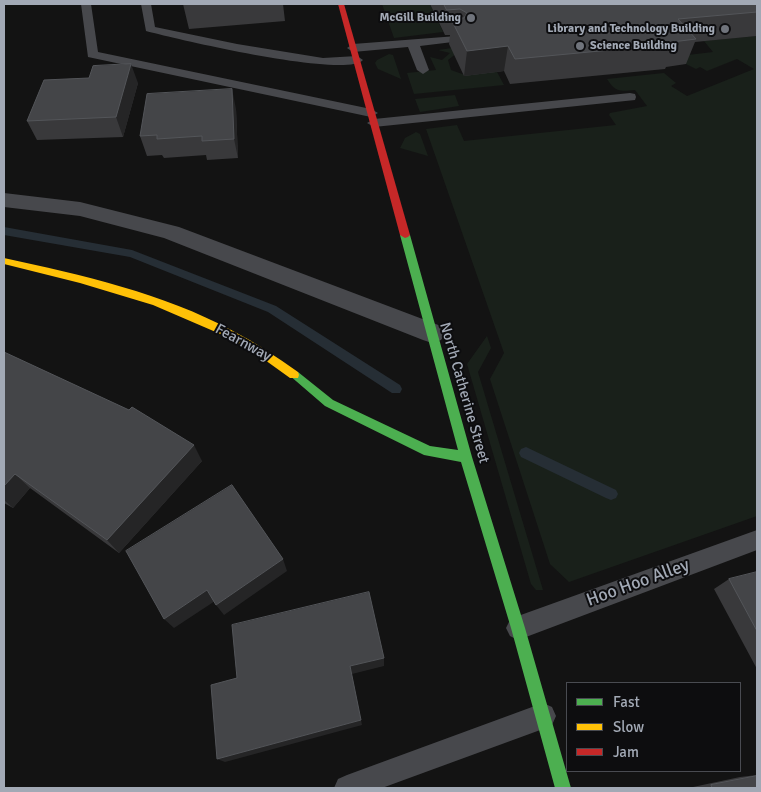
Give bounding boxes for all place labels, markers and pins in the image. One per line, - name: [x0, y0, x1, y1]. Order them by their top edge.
- place label: McGill Building: [380, 11, 461, 25]
- marker: McGill Building: [465, 12, 477, 24]
- place label: Library and Technology Building: [547, 22, 715, 36]
- marker: Library and Technology Building: [719, 23, 731, 35]
- place label: Science Building: [590, 39, 677, 53]
- marker: Science Building: [574, 40, 586, 52]

